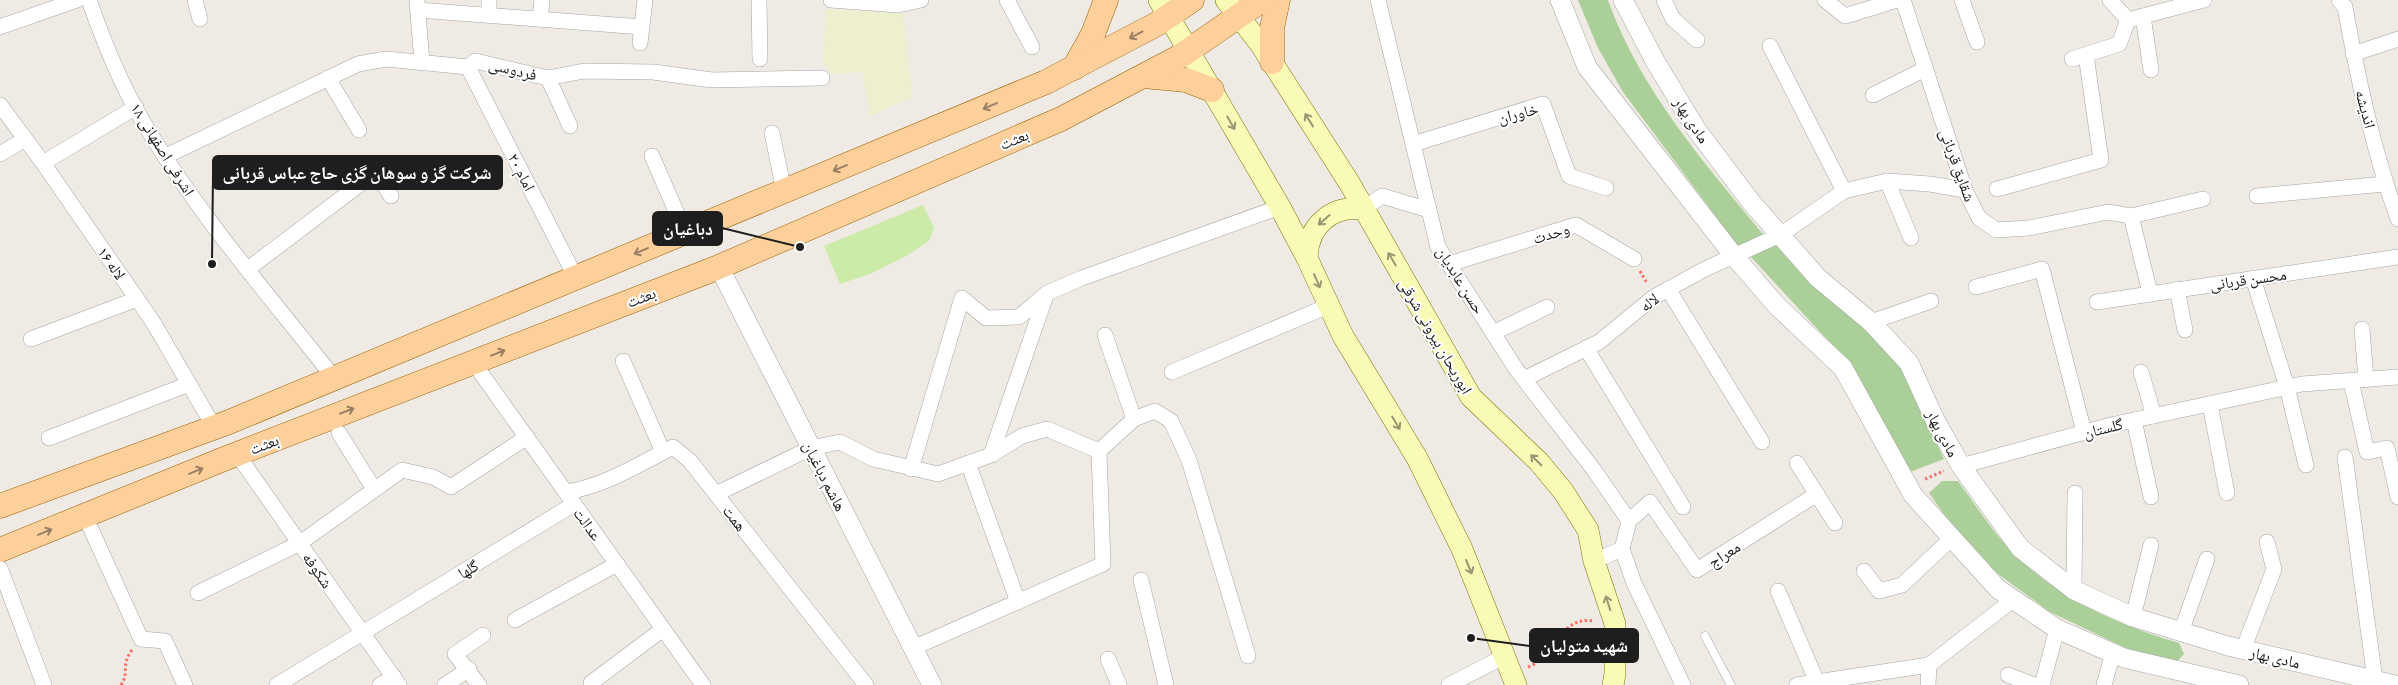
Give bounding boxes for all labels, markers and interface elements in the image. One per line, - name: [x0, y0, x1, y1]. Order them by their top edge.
- one-way arrow: [1129, 31, 1144, 40]
- street label: فردوسی: [487, 55, 539, 86]
- street label: اندیشه: [2350, 88, 2379, 131]
- street label: مادی بهار: [1668, 93, 1713, 147]
- street label: اشرفی اصفهانی ۱۸: [126, 100, 198, 200]
- street label: خاوران: [1496, 100, 1541, 129]
- one-way arrow: [983, 101, 998, 111]
- one-way arrow: [1303, 113, 1313, 127]
- one-way arrow: [1226, 115, 1236, 130]
- street label: بعثت: [997, 126, 1032, 155]
- street label: شقایق قربانی: [1935, 127, 1979, 205]
- street label: امام ۲۰: [503, 151, 538, 195]
- callout: شرکت گز و سوهان گزی حاج عباس قربانی: [213, 156, 502, 189]
- text: شرکت گز و سوهان گزی حاج عباس قربانی: [222, 163, 492, 184]
- one-way arrow: [833, 164, 848, 173]
- callout: دباغیان: [653, 212, 722, 245]
- one-way arrow: [1317, 215, 1330, 226]
- text: دباغیان: [663, 219, 713, 240]
- street label: وحدت: [1531, 220, 1572, 249]
- street label: لاله ۱۶: [93, 244, 129, 284]
- street label: حسن عابدیان: [1432, 244, 1488, 318]
- one-way arrow: [634, 246, 649, 256]
- one-way arrow: [1386, 253, 1396, 267]
- street label: محسن قربانی: [2209, 266, 2288, 295]
- one-way arrow: [1313, 273, 1323, 288]
- street label: ابوریحان بیرونی شرقی: [1394, 275, 1476, 398]
- street label: بعثت: [624, 284, 659, 313]
- street label: لاله: [1637, 290, 1663, 316]
- one-way arrow: [491, 347, 506, 356]
- one-way arrow: [339, 406, 354, 416]
- street label: مادی بهار: [1921, 406, 1962, 461]
- one-way arrow: [1391, 415, 1401, 429]
- street label: گلستان: [2081, 415, 2126, 444]
- street label: بعثت: [247, 431, 282, 460]
- street label: هاشم دباغیان: [798, 438, 849, 515]
- one-way arrow: [1530, 454, 1542, 466]
- one-way arrow: [188, 466, 203, 475]
- street label: همت: [718, 502, 750, 536]
- street label: عدالت: [569, 505, 605, 545]
- one-way arrow: [37, 527, 52, 536]
- street label: معراج: [1705, 538, 1744, 573]
- street label: شکوفه: [298, 549, 336, 592]
- street label: گلها: [455, 557, 483, 584]
- one-way arrow: [1465, 559, 1475, 574]
- one-way arrow: [1602, 595, 1612, 611]
- callout: شهید متولیان: [1530, 629, 1638, 662]
- text: شهید متولیان: [1540, 636, 1628, 657]
- street label: مادی بهار: [2247, 643, 2302, 673]

